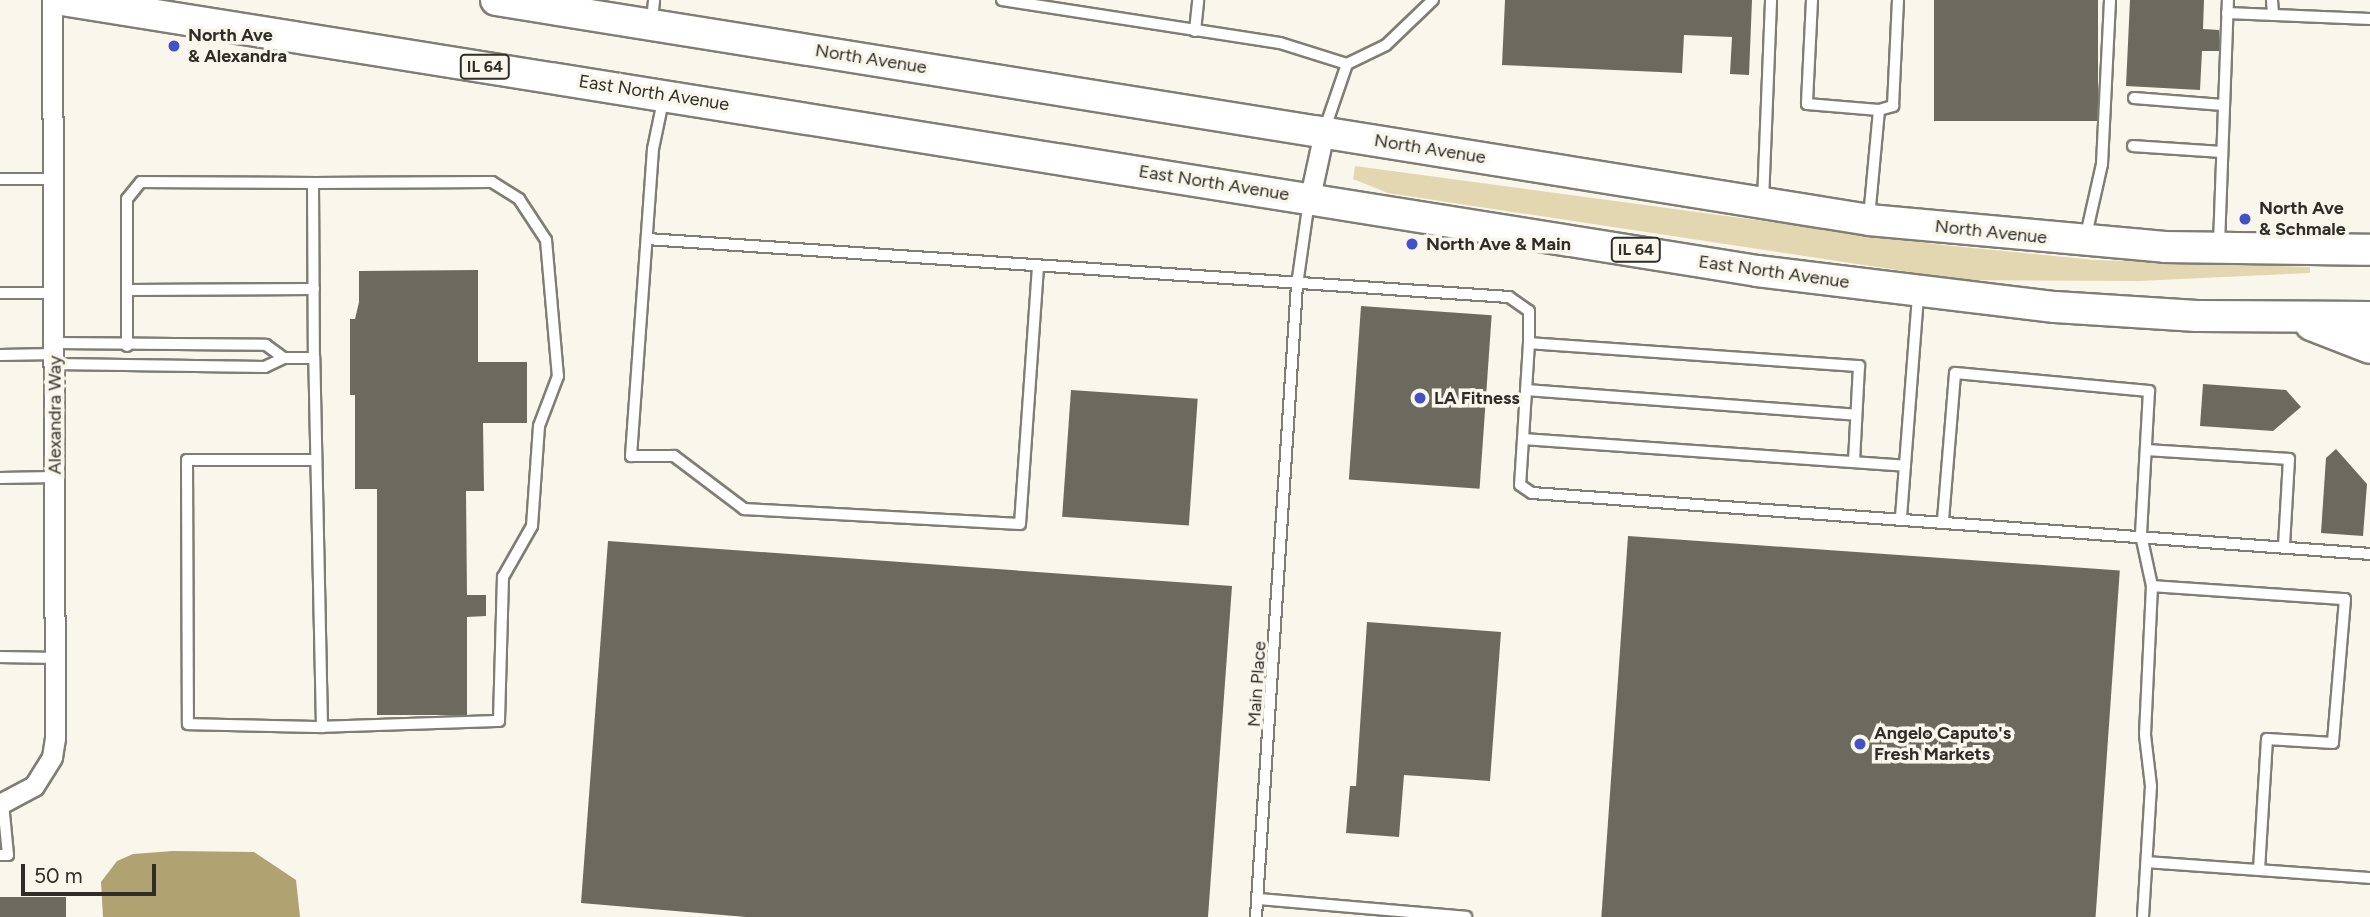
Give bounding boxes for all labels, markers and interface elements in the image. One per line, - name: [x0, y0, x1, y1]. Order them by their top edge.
- place label: North Ave & Alexandra: [188, 25, 287, 68]
- marker: North Ave & Alexandra: [166, 38, 182, 54]
- street label: North Avenue: [814, 40, 928, 78]
- road number: IL 64: [459, 54, 511, 80]
- street label: East North Avenue: [577, 70, 731, 116]
- street label: North Avenue: [1373, 130, 1487, 168]
- street label: East North Avenue: [1137, 160, 1291, 206]
- place label: North Ave & Schmale: [2259, 198, 2346, 241]
- marker: North Ave & Schmale: [2237, 211, 2253, 227]
- street label: North Avenue: [1934, 215, 2048, 249]
- place label: North Ave & Main: [1426, 233, 1571, 255]
- marker: North Ave & Main: [1404, 236, 1420, 252]
- road number: IL 64: [1610, 238, 1662, 262]
- street label: East North Avenue: [1697, 251, 1851, 293]
- street label: Alexandra Way: [44, 356, 66, 474]
- place label: LA Fitness: [1434, 387, 1520, 409]
- marker: LA Fitness: [1412, 390, 1428, 406]
- street label: Main Place: [1243, 640, 1271, 728]
- place label: Angelo Caputo's Fresh Markets: [1874, 723, 2011, 766]
- marker: Angelo Caputo's Fresh Markets: [1852, 736, 1868, 752]
- scale bar: [24, 850, 159, 894]
- text: 50 m: [34, 863, 83, 888]

